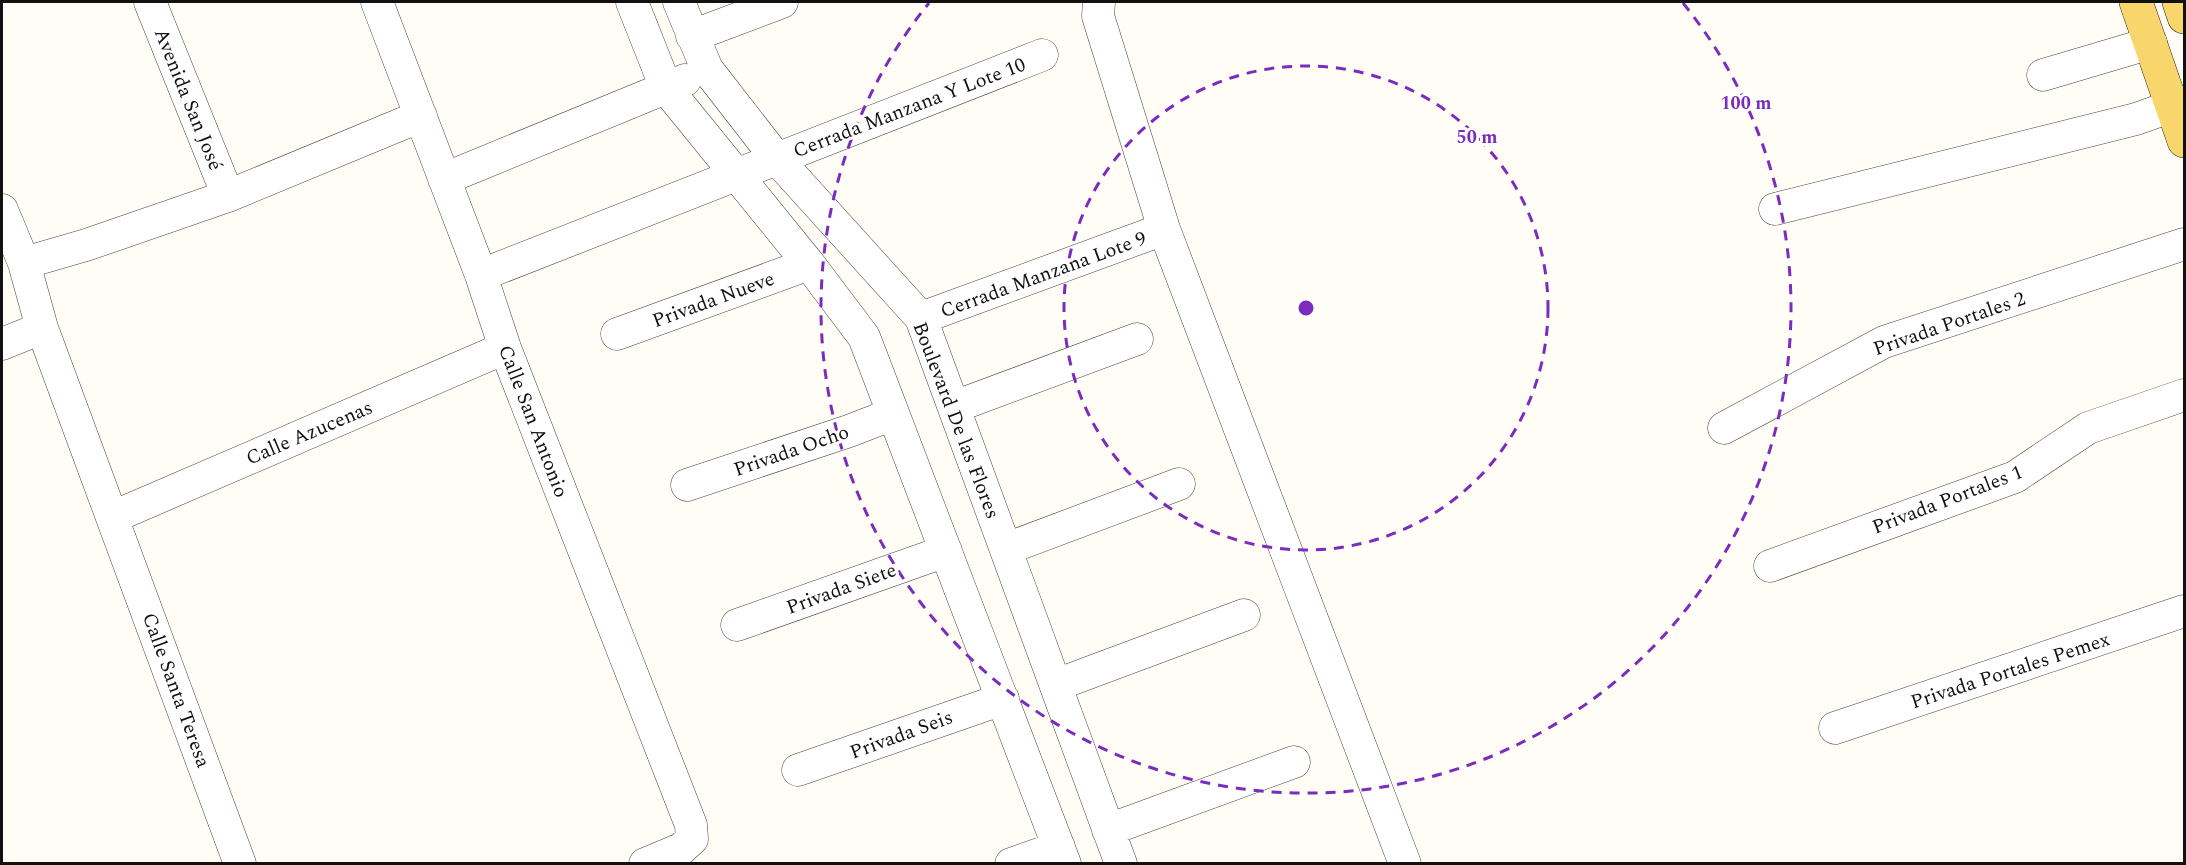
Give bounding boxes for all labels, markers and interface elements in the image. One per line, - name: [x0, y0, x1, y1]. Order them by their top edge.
- street label: Avenida San José: [146, 24, 230, 175]
- street label: Cerrada Manzana Y Lote 10: [789, 50, 1030, 166]
- text: 100 m: [1720, 90, 1772, 117]
- text: 50 m: [1457, 124, 1497, 151]
- street label: Cerrada Manzana Lote 9: [936, 224, 1151, 326]
- street label: Privada Nueve: [648, 264, 779, 336]
- street label: Privada Portales 2: [1869, 284, 2029, 364]
- centre of rings: [1296, 298, 1316, 318]
- street label: Boulevard De las Flores: [905, 318, 1007, 523]
- street label: Calle San Antonio: [490, 341, 576, 502]
- street label: Calle Azucenas: [241, 393, 378, 473]
- street label: Privada Ocho: [730, 417, 853, 485]
- street label: Privada Portales 1: [1868, 457, 2027, 542]
- street label: Privada Siete: [782, 555, 901, 623]
- street label: Calle Santa Teresa: [134, 609, 218, 772]
- street label: Privada Portales Pemex: [1907, 625, 2114, 717]
- street label: Privada Seis: [846, 702, 957, 767]

